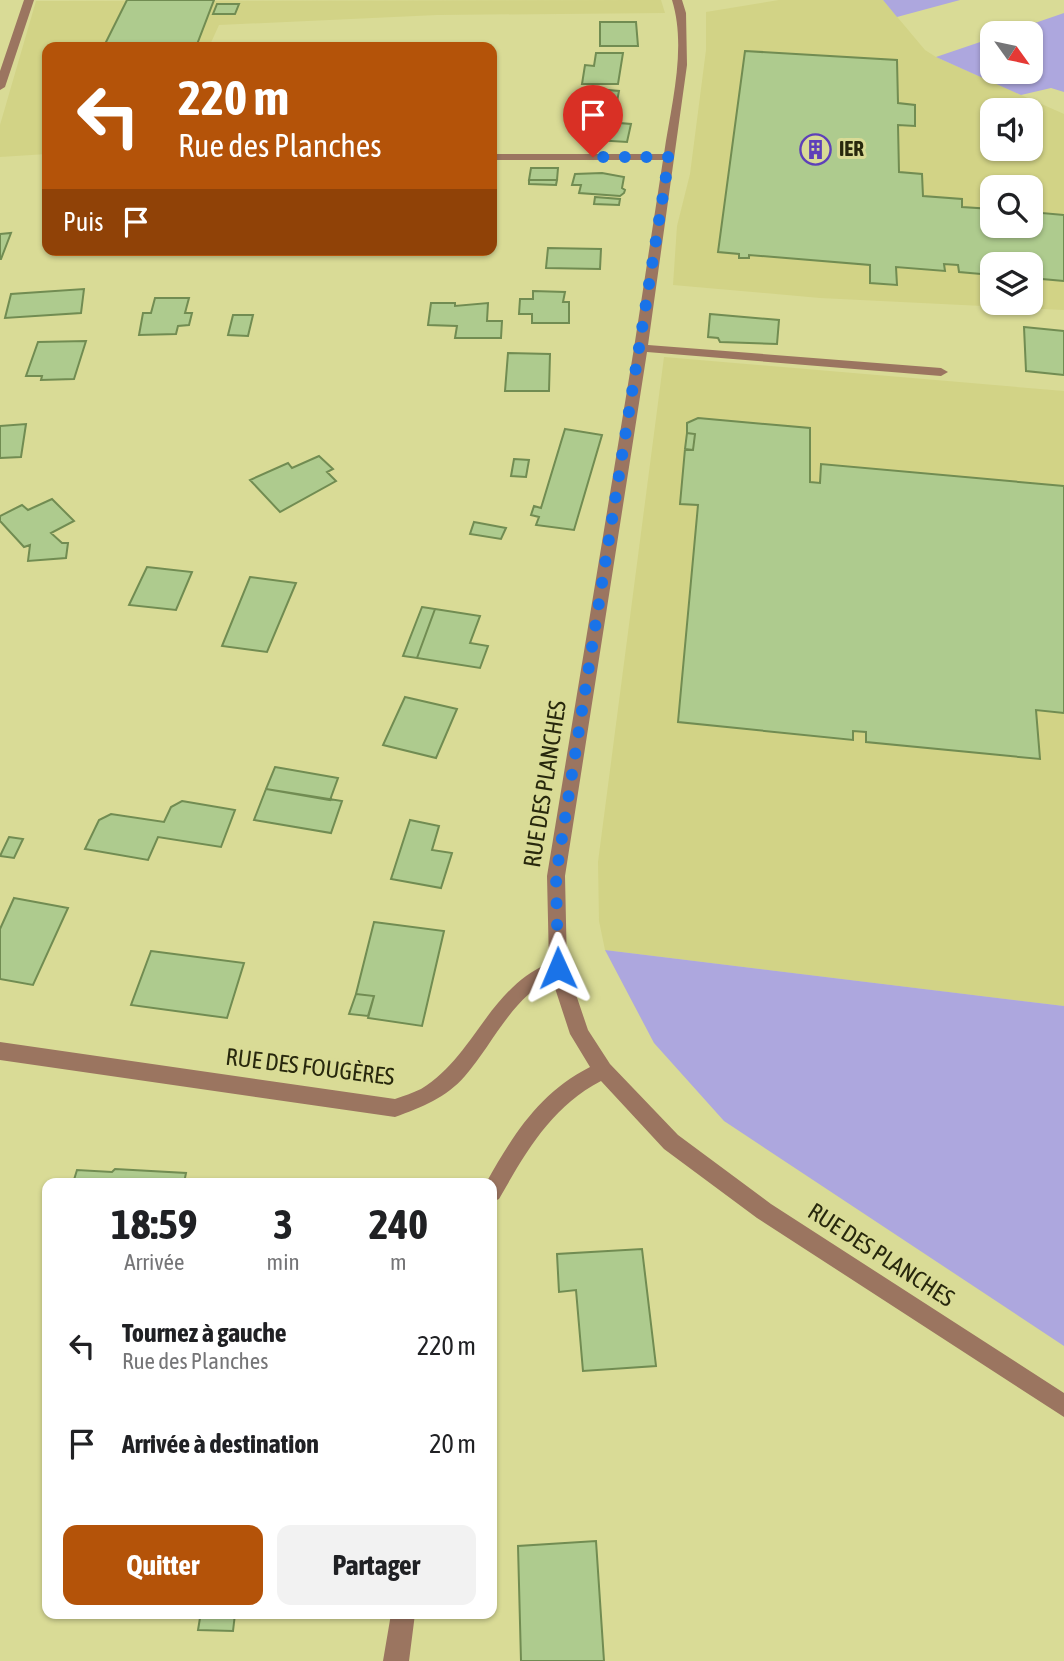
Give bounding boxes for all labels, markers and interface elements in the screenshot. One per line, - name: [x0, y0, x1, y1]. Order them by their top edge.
- north arrow: [980, 21, 1043, 84]
- map controls: [980, 21, 1043, 315]
- text: 220 m: [178, 69, 289, 125]
- icon: left: [63, 70, 154, 161]
- pin: [563, 85, 623, 157]
- icon: arrive: [574, 96, 612, 134]
- button: sound: [980, 98, 1043, 161]
- text: Rue des Planches: [178, 127, 382, 164]
- building icon: IER: [799, 132, 833, 166]
- place label: IER: [839, 136, 864, 160]
- button: search: [980, 175, 1043, 238]
- icon: arrive: [117, 203, 155, 241]
- text: Puis: [63, 207, 103, 237]
- button: layers: [980, 252, 1043, 315]
- street label: RUE DES PLANCHES: [518, 698, 571, 869]
- position arrow: [521, 931, 595, 1005]
- street label: RUE DES FOUGÈRES: [224, 1043, 396, 1090]
- street label: RUE DES PLANCHES: [803, 1197, 959, 1312]
- text: 18:59: [111, 1200, 198, 1248]
- text: 3: [273, 1200, 293, 1248]
- text: 240: [369, 1200, 428, 1248]
- text: Arrivée: [124, 1249, 184, 1275]
- text: min: [267, 1249, 300, 1275]
- text: m: [390, 1249, 407, 1275]
- text: Tournez à gauche: [122, 1318, 287, 1348]
- icon: left: [63, 1327, 101, 1365]
- text: 220 m: [417, 1331, 476, 1361]
- text: Rue des Planches: [122, 1348, 268, 1374]
- icon: arrive: [63, 1425, 101, 1463]
- text: Arrivée à destination: [122, 1429, 319, 1459]
- text: 20 m: [429, 1429, 476, 1459]
- button: Quitter: [63, 1525, 263, 1605]
- button: Partager: [277, 1525, 476, 1605]

